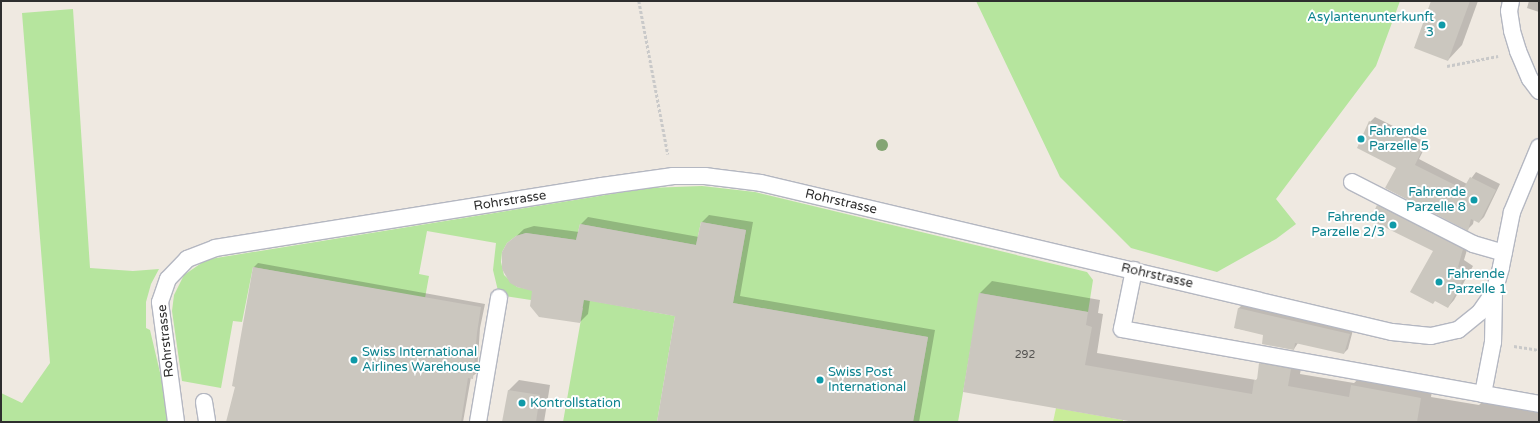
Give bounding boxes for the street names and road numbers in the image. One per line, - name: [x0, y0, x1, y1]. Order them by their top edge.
- street label: Rohrstrasse: [804, 186, 878, 218]
- street label: Rohrstrasse: [473, 188, 547, 214]
- street label: Rohrstrasse: [1120, 260, 1194, 292]
- street label: Rohrstrasse: [154, 304, 178, 378]

